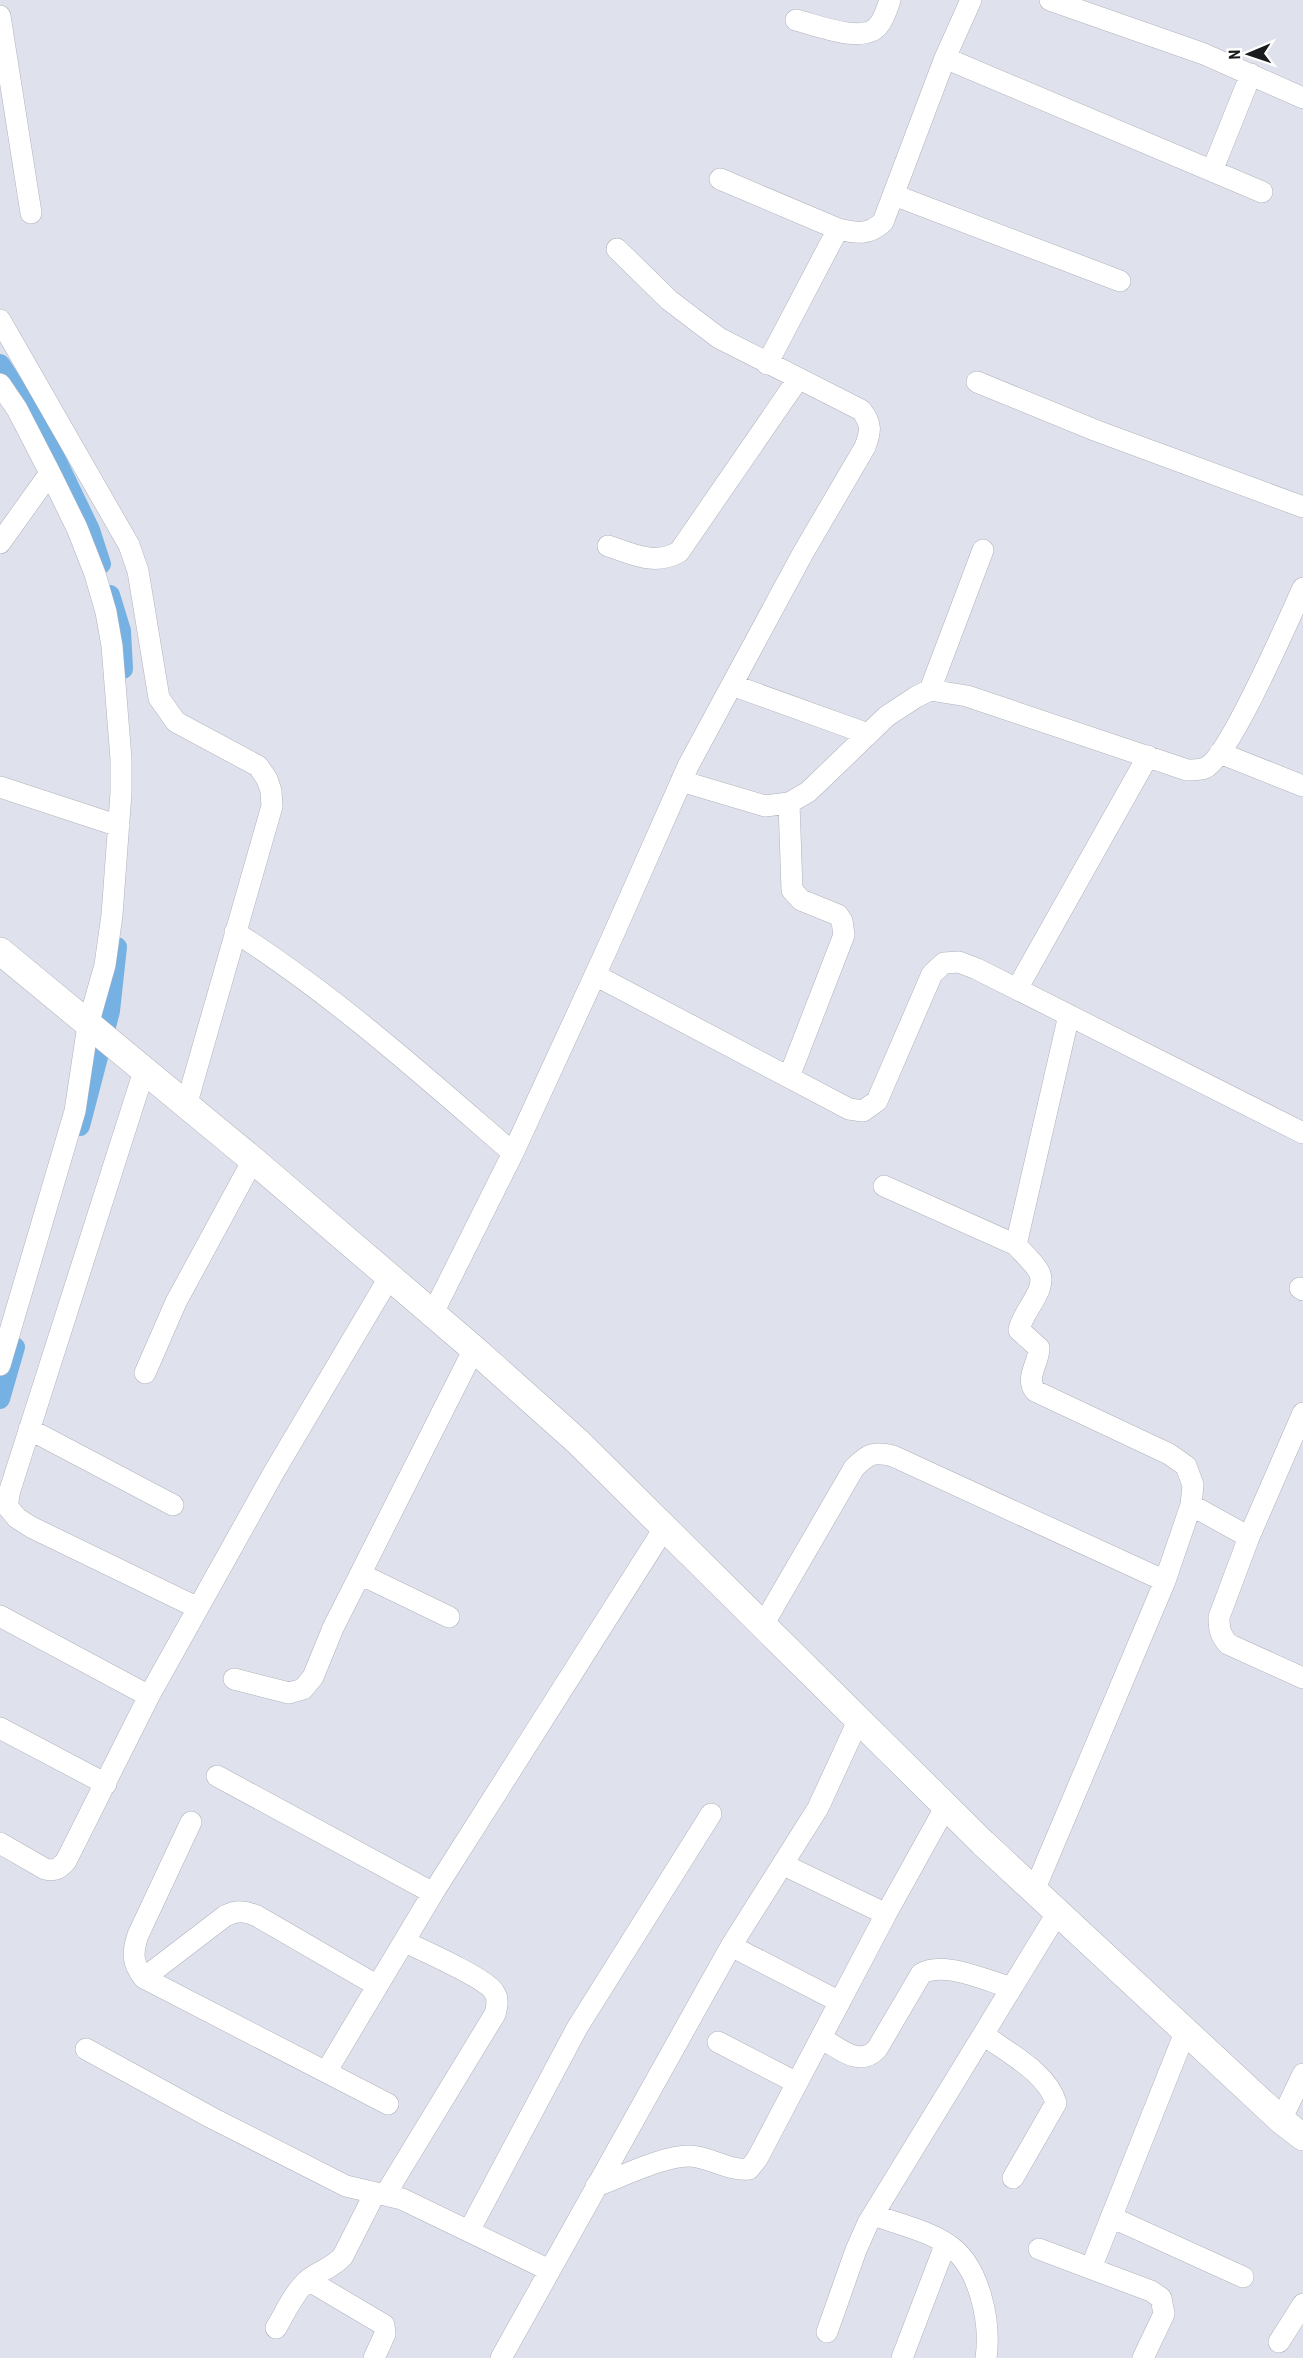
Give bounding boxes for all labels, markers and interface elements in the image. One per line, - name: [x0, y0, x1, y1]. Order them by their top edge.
- north arrow: [1219, 24, 1279, 84]
- text: N: [1225, 49, 1244, 60]

